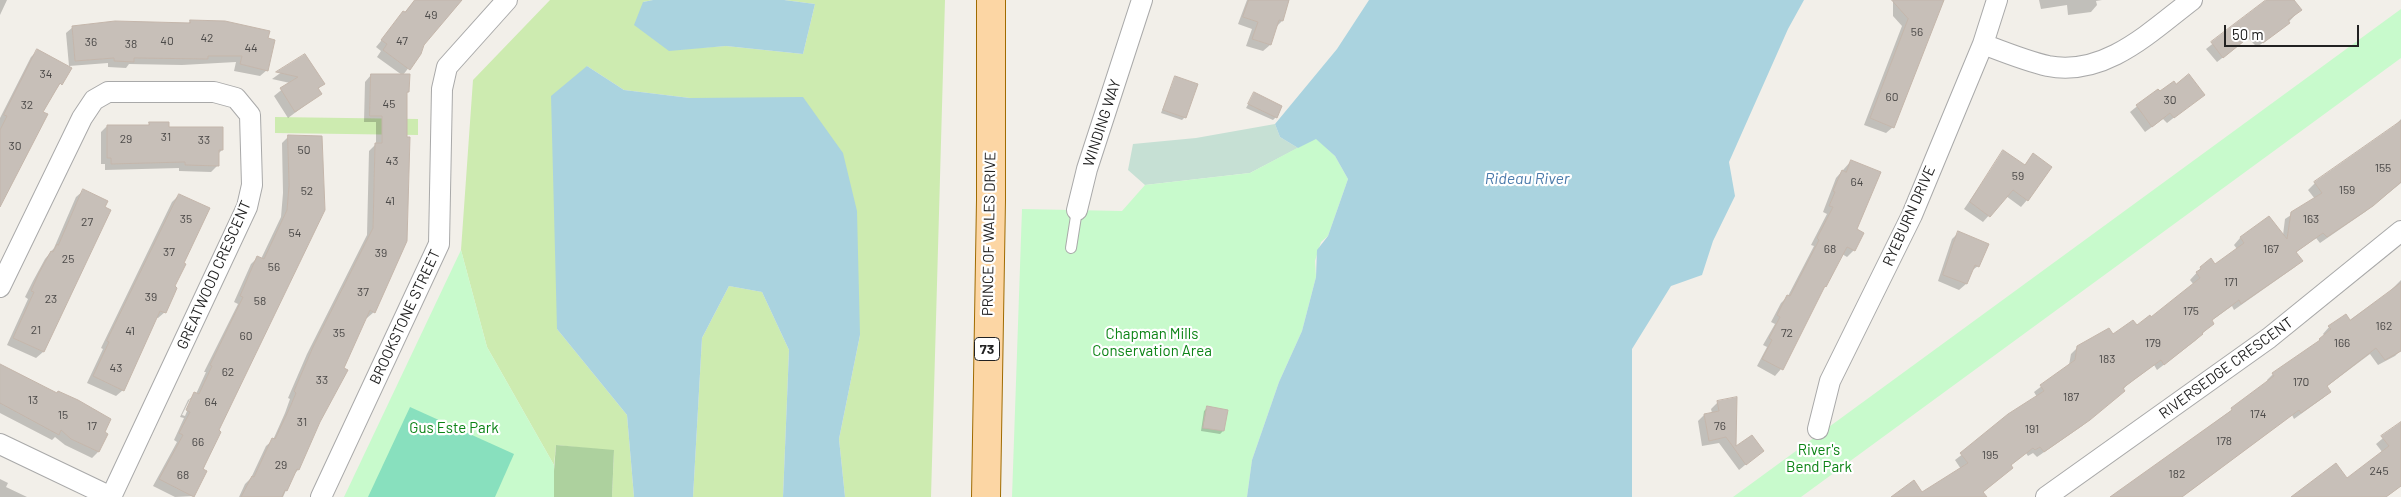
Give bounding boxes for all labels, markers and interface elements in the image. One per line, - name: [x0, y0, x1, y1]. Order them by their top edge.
- house number: 49: [425, 8, 437, 22]
- scale bar: [2226, 15, 2361, 47]
- house number: 56: [1911, 25, 1923, 39]
- text: 50 m: [2232, 25, 2264, 43]
- house number: 42: [200, 31, 214, 45]
- house number: 40: [160, 34, 174, 48]
- house number: 47: [396, 34, 408, 48]
- house number: 36: [85, 35, 97, 49]
- house number: 38: [125, 37, 137, 51]
- house number: 44: [244, 41, 258, 55]
- house number: 34: [40, 67, 52, 81]
- street label: WINDING WAY: [1079, 77, 1125, 169]
- house number: 60: [1886, 90, 1898, 104]
- house number: 30: [2164, 93, 2176, 107]
- house number: 45: [383, 97, 395, 111]
- house number: 32: [21, 98, 33, 112]
- house number: 31: [161, 130, 171, 144]
- house number: 29: [120, 132, 132, 146]
- house number: 33: [198, 133, 210, 147]
- house number: 30: [9, 139, 21, 153]
- house number: 50: [298, 143, 310, 157]
- street label: PRINCE OF WALES DRIVE: [979, 152, 999, 316]
- house number: 43: [386, 154, 398, 168]
- house number: 155: [2375, 161, 2391, 175]
- street label: RYEBURN DRIVE: [1879, 163, 1939, 269]
- water label: Rideau River: [1485, 169, 1569, 189]
- house number: 59: [2012, 169, 2024, 183]
- house number: 64: [1851, 175, 1863, 189]
- house number: 159: [2339, 183, 2355, 197]
- house number: 52: [301, 184, 313, 198]
- house number: 41: [385, 194, 395, 208]
- street label: GREATWOOD CRESCENT: [173, 198, 255, 352]
- house number: 35: [180, 212, 192, 226]
- house number: 163: [2303, 212, 2319, 226]
- house number: 27: [81, 215, 93, 229]
- house number: 54: [289, 226, 301, 240]
- house number: 68: [1824, 242, 1836, 256]
- house number: 167: [2263, 242, 2279, 256]
- house number: 37: [163, 245, 175, 259]
- house number: 39: [375, 246, 387, 260]
- street label: BROOKSTONE STREET: [366, 247, 444, 387]
- house number: 25: [62, 252, 74, 266]
- house number: 56: [268, 260, 280, 274]
- house number: 171: [2224, 275, 2238, 289]
- house number: 37: [357, 285, 369, 299]
- house number: 39: [145, 290, 157, 304]
- house number: 23: [45, 292, 57, 306]
- house number: 58: [254, 294, 266, 308]
- house number: 175: [2183, 304, 2199, 318]
- street label: RIVERSEDGE CRESCENT: [2155, 313, 2297, 423]
- house number: 162: [2376, 319, 2392, 333]
- house number: 21: [31, 323, 41, 337]
- house number: 41: [125, 324, 135, 338]
- park label: Chapman Mills Conservation Area: [1092, 325, 1212, 360]
- house number: 35: [333, 326, 345, 340]
- house number: 72: [1781, 326, 1793, 340]
- house number: 60: [240, 329, 252, 343]
- house number: 179: [2145, 336, 2161, 350]
- house number: 166: [2334, 336, 2350, 350]
- road number: 73: [974, 338, 1000, 360]
- house number: 183: [2099, 352, 2115, 366]
- house number: 43: [110, 361, 122, 375]
- house number: 62: [222, 365, 234, 379]
- house number: 33: [316, 373, 328, 387]
- house number: 170: [2293, 375, 2309, 389]
- house number: 187: [2063, 390, 2079, 404]
- house number: 13: [28, 393, 38, 407]
- house number: 64: [205, 395, 217, 409]
- house number: 174: [2250, 407, 2266, 421]
- house number: 15: [58, 408, 68, 422]
- house number: 31: [297, 415, 307, 429]
- house number: 17: [87, 419, 97, 433]
- park label: Gus Este Park: [409, 419, 499, 437]
- house number: 76: [1714, 419, 1726, 433]
- house number: 191: [2025, 422, 2039, 436]
- house number: 178: [2216, 434, 2232, 448]
- house number: 66: [192, 435, 204, 449]
- park label: River's Bend Park: [1786, 441, 1852, 476]
- house number: 195: [1982, 448, 1998, 462]
- house number: 29: [275, 458, 287, 472]
- house number: 245: [2369, 464, 2389, 478]
- house number: 182: [2169, 467, 2185, 481]
- house number: 68: [177, 468, 189, 482]

